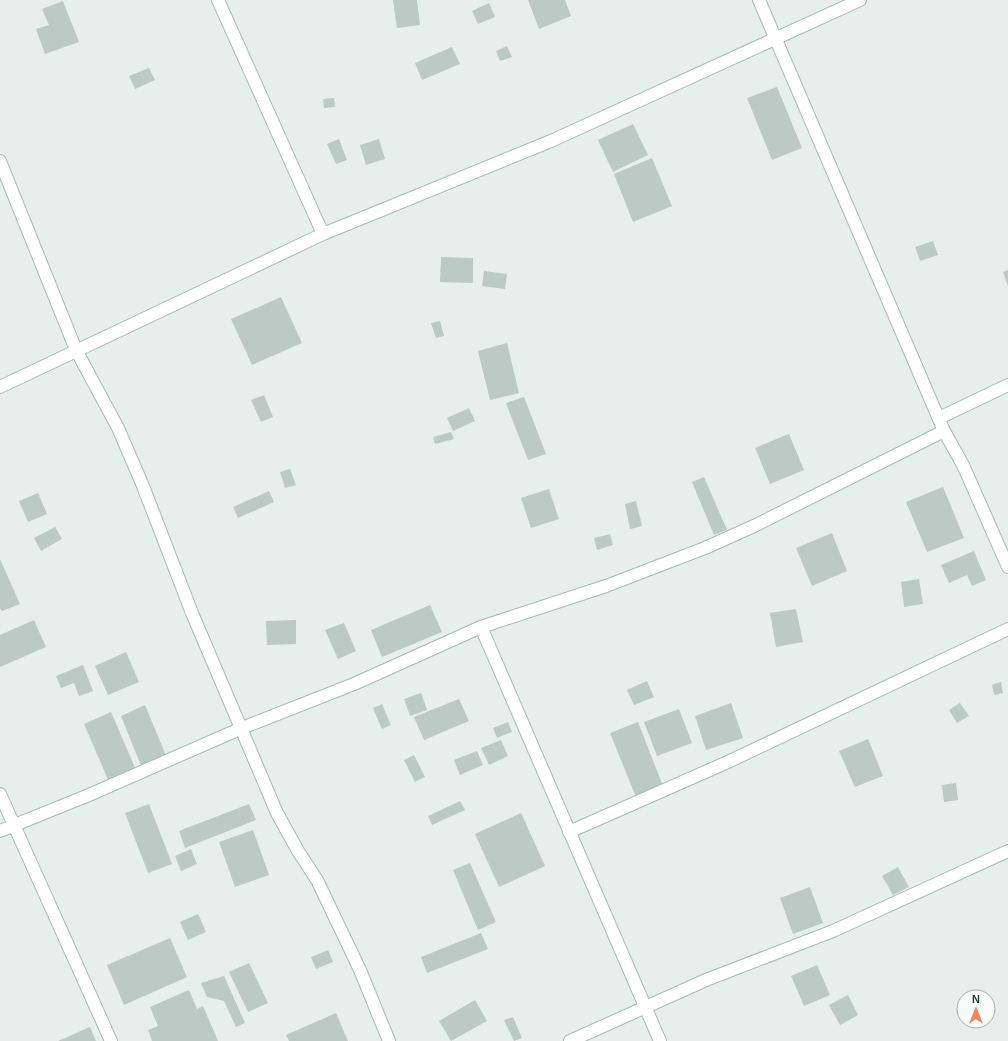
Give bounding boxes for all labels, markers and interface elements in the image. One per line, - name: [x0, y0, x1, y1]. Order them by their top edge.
- north arrow: [956, 989, 996, 1029]
- text: N: [972, 993, 980, 1005]

